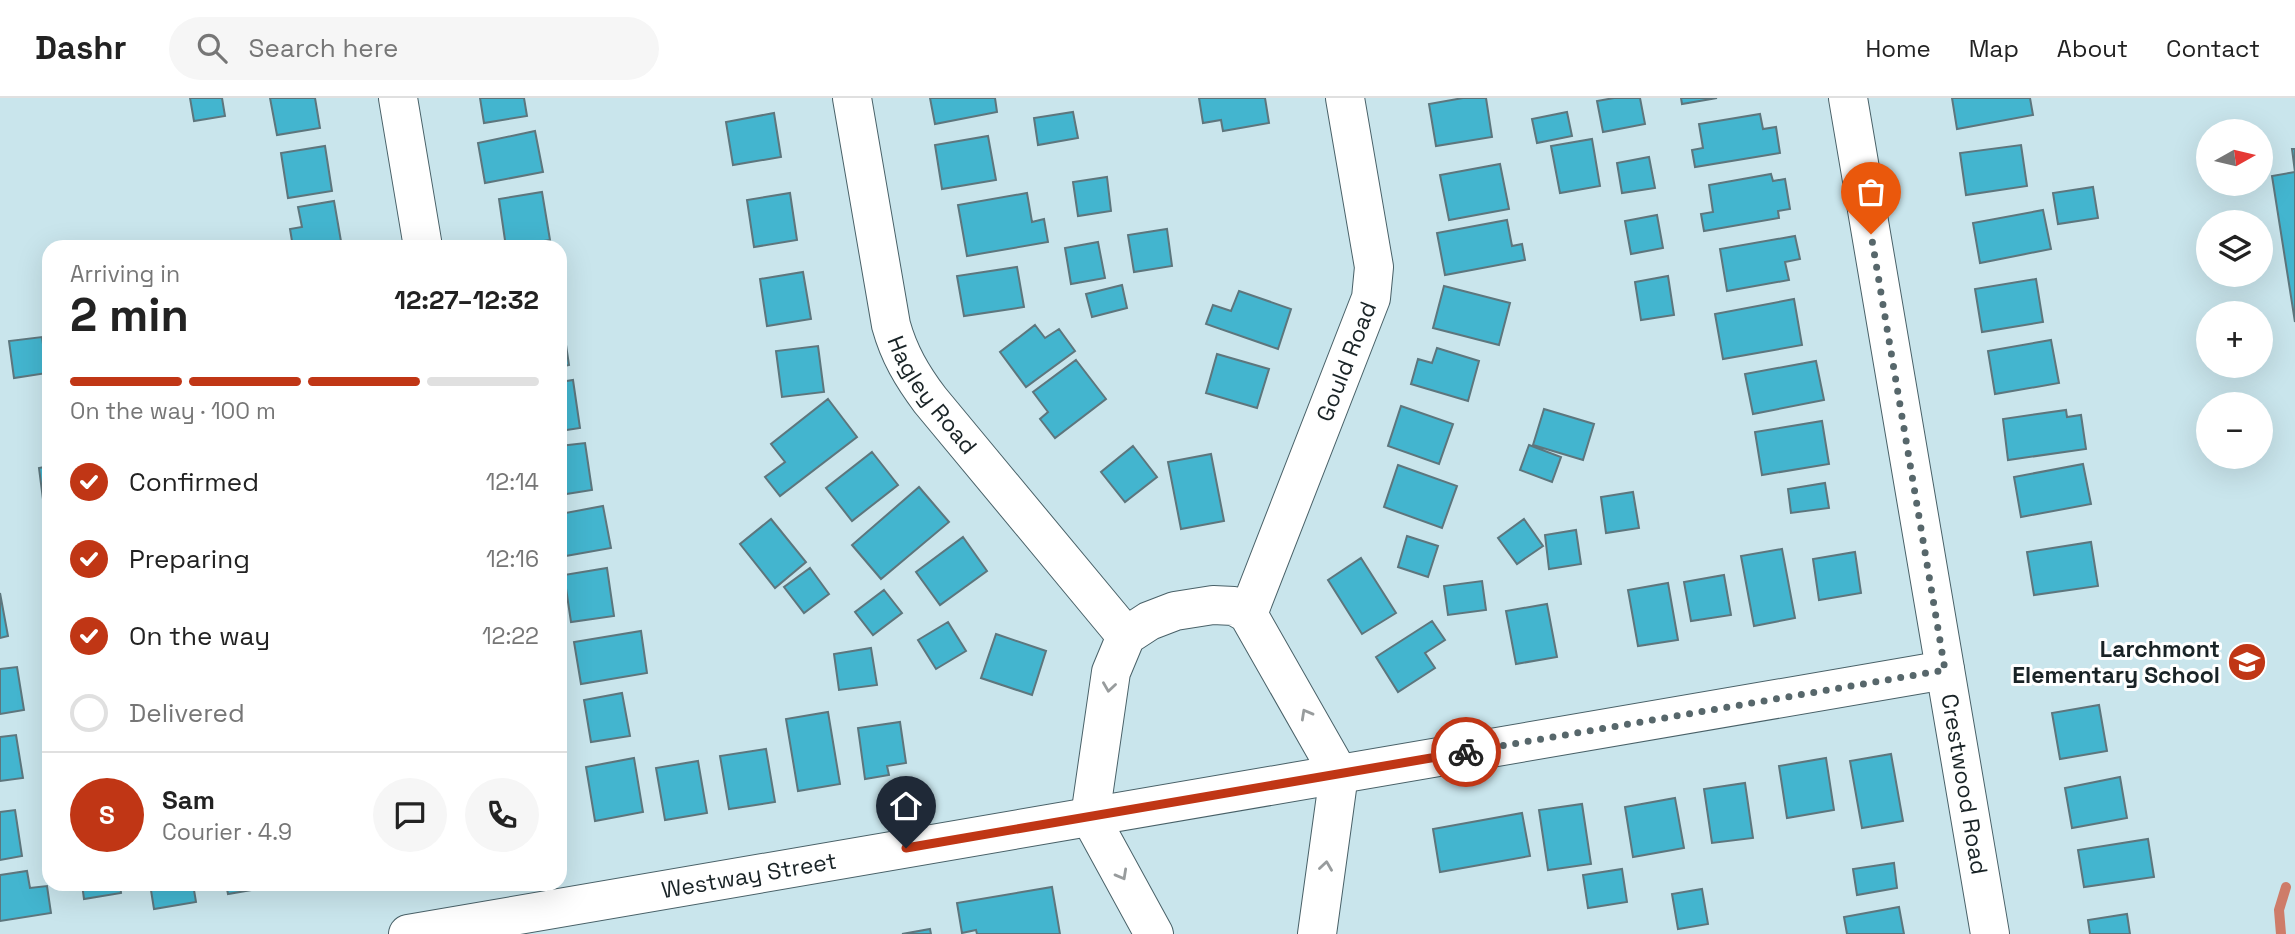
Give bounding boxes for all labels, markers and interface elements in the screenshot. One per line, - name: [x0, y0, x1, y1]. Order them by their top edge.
- search box: [169, 17, 659, 80]
- text: Dashr: [35, 27, 127, 69]
- icon: search: [193, 29, 231, 67]
- text: Search here: [249, 31, 398, 65]
- text: Home: [1865, 33, 1931, 64]
- text: Map: [1969, 33, 2019, 64]
- text: About: [2057, 33, 2128, 64]
- text: Contact: [2166, 33, 2260, 64]
- north arrow: [2196, 119, 2273, 196]
- map controls: [2196, 119, 2273, 469]
- pin: [1841, 162, 1901, 234]
- icon: bag: [1852, 173, 1890, 211]
- button: layers: [2196, 210, 2273, 287]
- text: Arriving in: [70, 259, 180, 289]
- text: 12:27–12:32: [394, 283, 539, 317]
- text: 2 min: [70, 286, 189, 344]
- street label: Gould Road: [1309, 297, 1383, 426]
- button: +: [2196, 301, 2273, 378]
- street label: Hagley Road: [881, 331, 984, 460]
- button: −: [2196, 392, 2273, 469]
- text: On the way · 100 m: [70, 396, 276, 426]
- icon: check: [70, 463, 108, 501]
- text: Confirmed: [129, 465, 259, 499]
- text: 12:14: [486, 467, 539, 497]
- icon: check: [70, 540, 108, 578]
- text: Preparing: [129, 542, 250, 576]
- text: 12:16: [486, 544, 539, 574]
- icon: check: [70, 617, 108, 655]
- text: On the way: [129, 619, 270, 653]
- text: 12:22: [482, 621, 539, 651]
- place label: Larchmont Elementary School: [2012, 634, 2220, 690]
- school or university icon: Larchmont Elementary School: [2226, 641, 2268, 683]
- one-way arrow: [1102, 681, 1117, 693]
- street label: Crestwood Road: [1934, 691, 1995, 877]
- text: Delivered: [129, 696, 245, 730]
- one-way arrow: [1301, 709, 1314, 721]
- courier: [1431, 717, 1501, 787]
- icon: bike: [1447, 733, 1485, 771]
- pin: [876, 776, 936, 848]
- button: chat: [373, 778, 447, 852]
- button: phone: [465, 778, 539, 852]
- text: Sam: [162, 783, 215, 817]
- icon: home: [887, 787, 925, 825]
- text: S: [99, 798, 115, 832]
- text: Courier · 4.9: [162, 817, 292, 847]
- street label: Westway Street: [659, 846, 839, 905]
- one-way arrow: [1318, 861, 1333, 872]
- one-way arrow: [1114, 868, 1127, 881]

